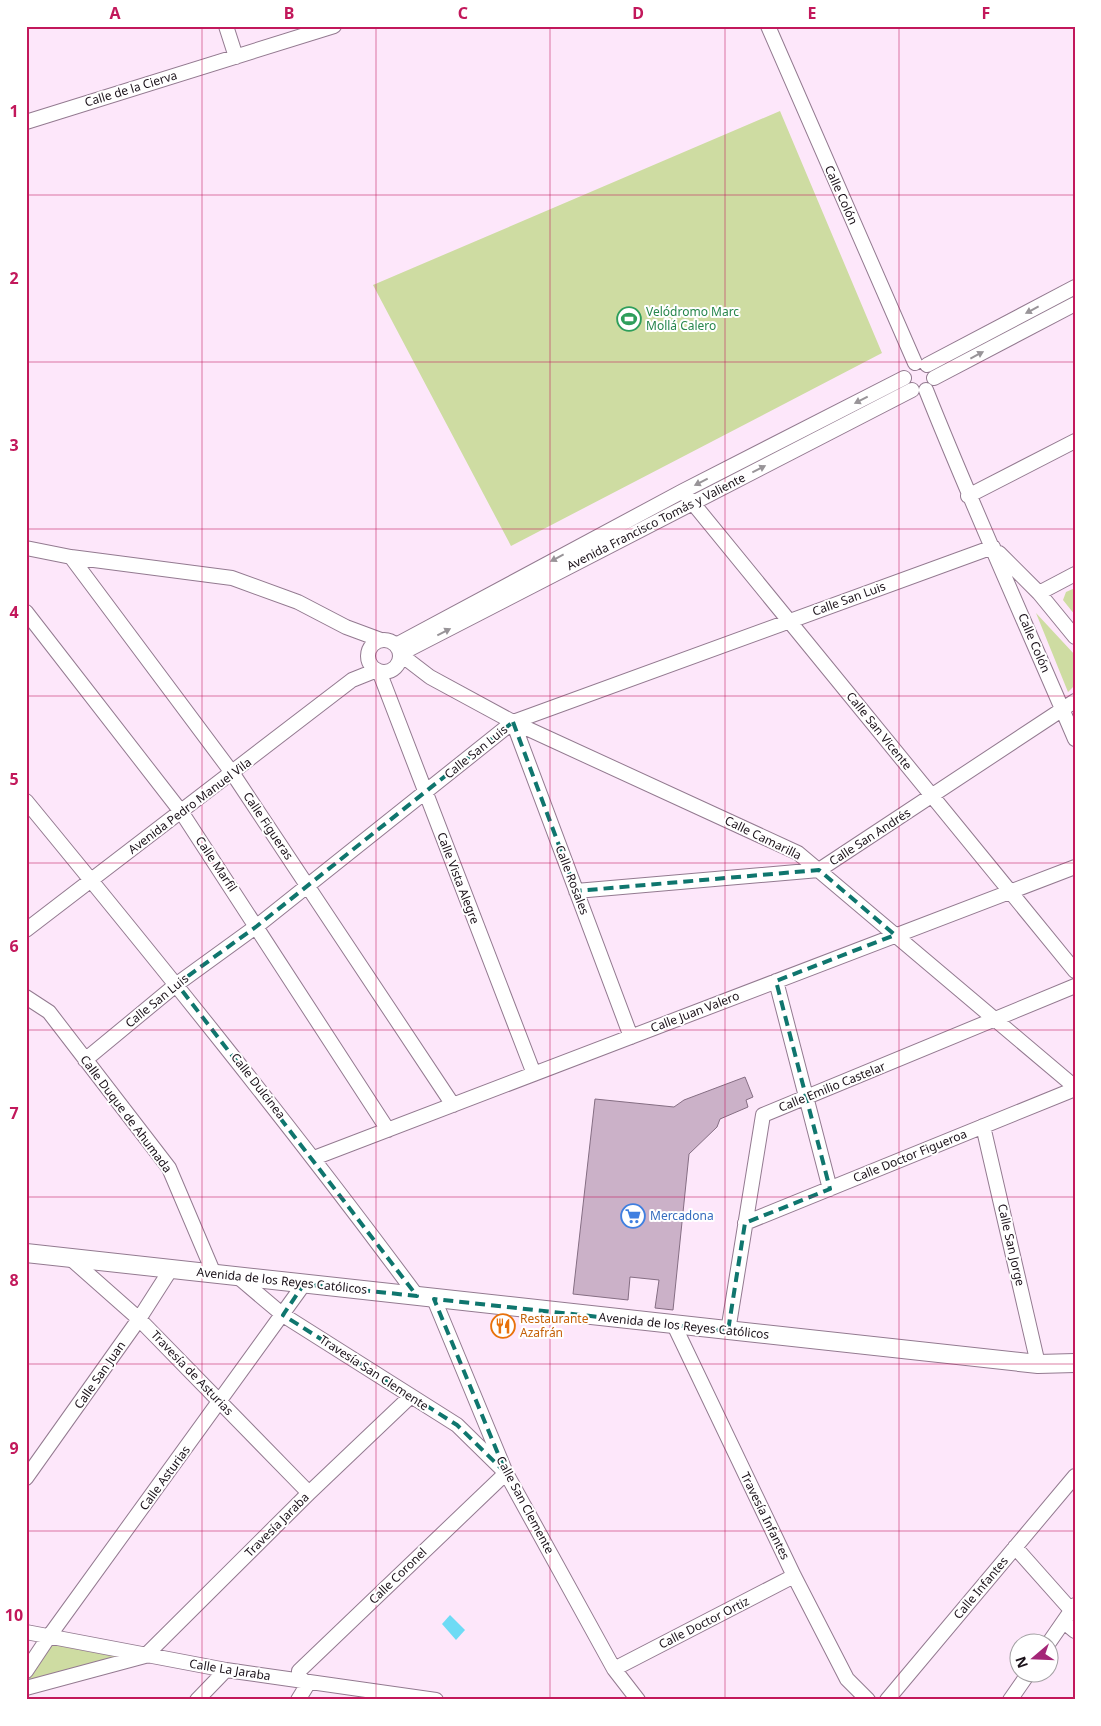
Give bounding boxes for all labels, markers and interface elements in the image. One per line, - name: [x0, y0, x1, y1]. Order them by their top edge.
- text: A: [109, 2, 121, 24]
- text: B: [284, 2, 294, 24]
- text: C: [458, 2, 468, 24]
- text: D: [632, 2, 644, 24]
- text: E: [808, 2, 817, 24]
- text: F: [982, 2, 990, 24]
- street label: Calle de la Cierva: [83, 66, 179, 111]
- text: 1: [9, 100, 19, 122]
- street label: Calle Colón: [821, 163, 862, 227]
- text: 2: [9, 267, 19, 289]
- place label: Velódromo Marc Mollá Calero: [646, 303, 739, 334]
- sports icon: Velódromo Marc Mollá Calero: [616, 306, 642, 332]
- one-way arrow: [1024, 306, 1039, 314]
- one-way arrow: [969, 351, 984, 359]
- one-way arrow: [854, 396, 868, 404]
- text: 3: [9, 434, 19, 456]
- one-way arrow: [752, 465, 766, 473]
- street label: Avenida Francisco Tomás y Valiente: [564, 469, 748, 574]
- one-way arrow: [694, 478, 708, 486]
- one-way arrow: [551, 554, 564, 563]
- street label: Calle San Luis: [810, 577, 888, 620]
- text: 4: [9, 601, 19, 623]
- street label: Calle Colón: [1014, 610, 1055, 675]
- one-way arrow: [436, 628, 451, 636]
- street label: Calle San Vicente: [843, 688, 916, 773]
- street label: Calle San Luis: [440, 721, 511, 782]
- street label: Avenida Pedro Manuel Vila: [125, 754, 255, 858]
- text: 5: [9, 768, 19, 790]
- street label: Calle Figueras: [239, 788, 298, 863]
- street label: Calle San Andrés: [826, 804, 914, 869]
- street label: Calle Camarilla: [722, 812, 805, 864]
- street label: Calle Vista Alegre: [433, 829, 484, 926]
- street label: Calle Marfil: [192, 833, 241, 895]
- street label: Calle Rosales: [551, 843, 594, 917]
- text: 6: [9, 935, 19, 957]
- street label: Calle San Luis: [121, 970, 192, 1031]
- street label: Calle Juan Valero: [648, 987, 742, 1036]
- street label: Calle Dulcinea: [227, 1049, 290, 1122]
- street label: Calle Duque de Ahumada: [77, 1051, 176, 1176]
- street label: Calle Emilio Castelar: [776, 1057, 888, 1116]
- text: 7: [9, 1102, 19, 1124]
- street label: Calle Doctor Figueroa: [850, 1125, 969, 1186]
- street label: Calle San Jorge: [994, 1202, 1029, 1288]
- supermarket icon: Mercadona: [620, 1203, 646, 1229]
- place label: Mercadona: [650, 1207, 714, 1224]
- street label: Avenida de los Reyes Católicos: [196, 1263, 368, 1298]
- text: 8: [9, 1269, 19, 1291]
- street label: Avenida de los Reyes Católicos: [598, 1308, 770, 1343]
- place label: Restaurante Azafrán: [520, 1310, 589, 1341]
- restaurant icon: Restaurante Azafrán: [490, 1313, 516, 1339]
- street label: Travesía de Asturias: [147, 1326, 238, 1419]
- street label: Travesía San Clemente: [316, 1331, 432, 1414]
- street label: Calle San Juan: [70, 1337, 129, 1412]
- text: 9: [9, 1437, 19, 1459]
- street label: Calle Asturias: [135, 1442, 194, 1513]
- street label: Calle San Clemente: [493, 1453, 558, 1557]
- street label: Travesía Infantes: [737, 1469, 794, 1563]
- street label: Travesía Jaraba: [241, 1489, 313, 1561]
- street label: Calle Coronel: [365, 1544, 430, 1608]
- street label: Calle Infantes: [949, 1553, 1012, 1623]
- street label: Calle Doctor Ortiz: [656, 1592, 752, 1653]
- text: 10: [5, 1604, 23, 1626]
- north arrow: [1008, 1634, 1058, 1684]
- text: N: [1010, 1654, 1032, 1671]
- street label: Calle La Jaraba: [188, 1655, 272, 1684]

